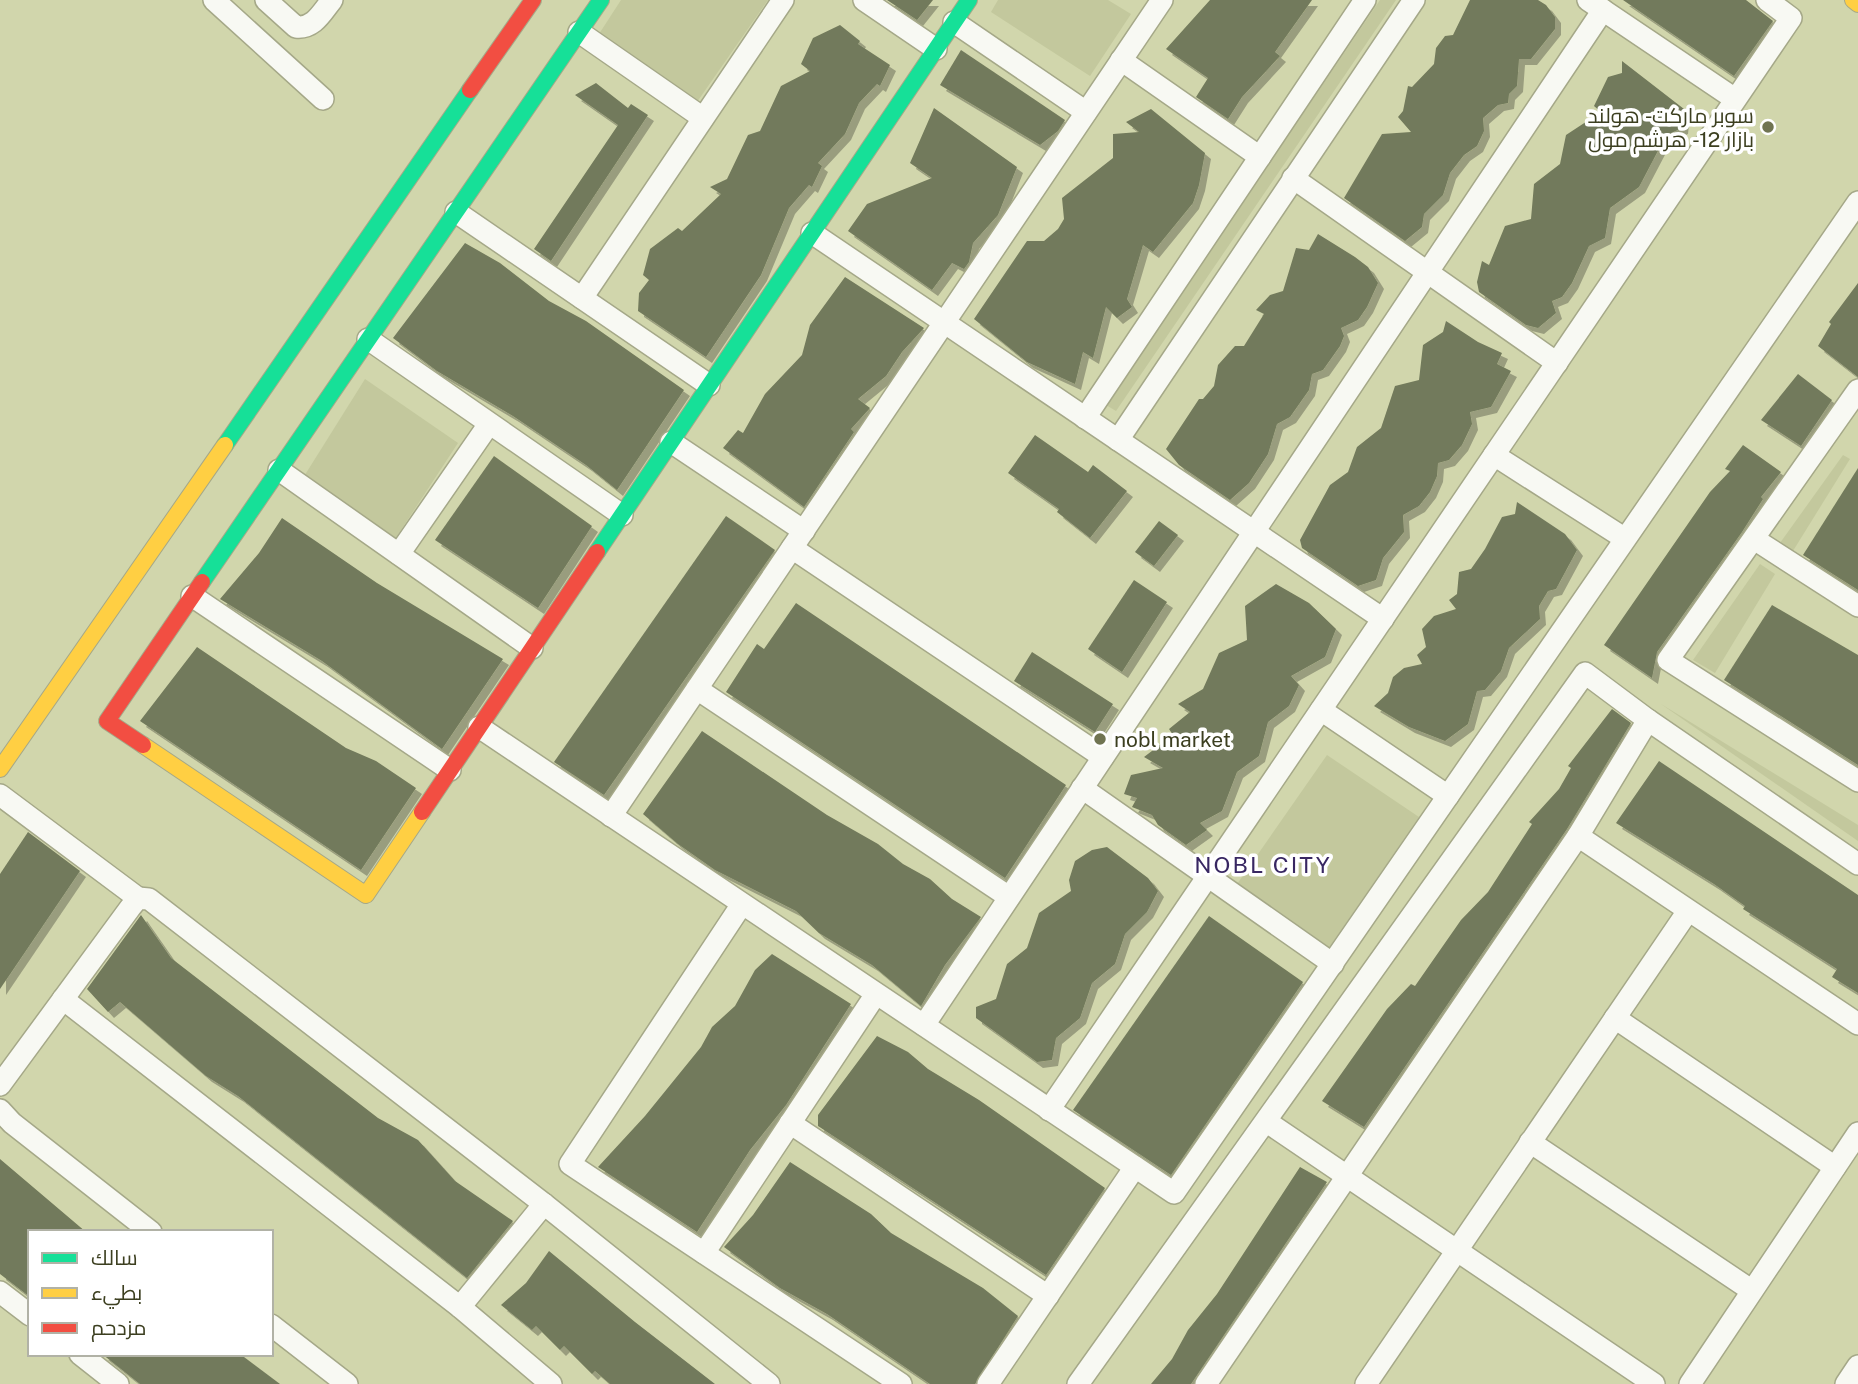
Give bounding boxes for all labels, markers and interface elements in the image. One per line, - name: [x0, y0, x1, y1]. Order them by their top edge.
- place label: سوبر ماركت - هولند بازار 12 - هرشم مول: [1588, 103, 1754, 154]
- marker: سوبر ماركت - هولند بازار 12 - هرشم مول: [1760, 119, 1776, 135]
- place label: nobl market: [1114, 727, 1231, 752]
- marker: nobl market: [1092, 731, 1108, 747]
- district label: NOBL CITY: [1194, 851, 1332, 878]
- legend: [28, 1230, 273, 1356]
- text: سالك: [91, 1245, 138, 1270]
- text: بطيء: [91, 1280, 142, 1309]
- text: مزدحم: [91, 1315, 146, 1342]

